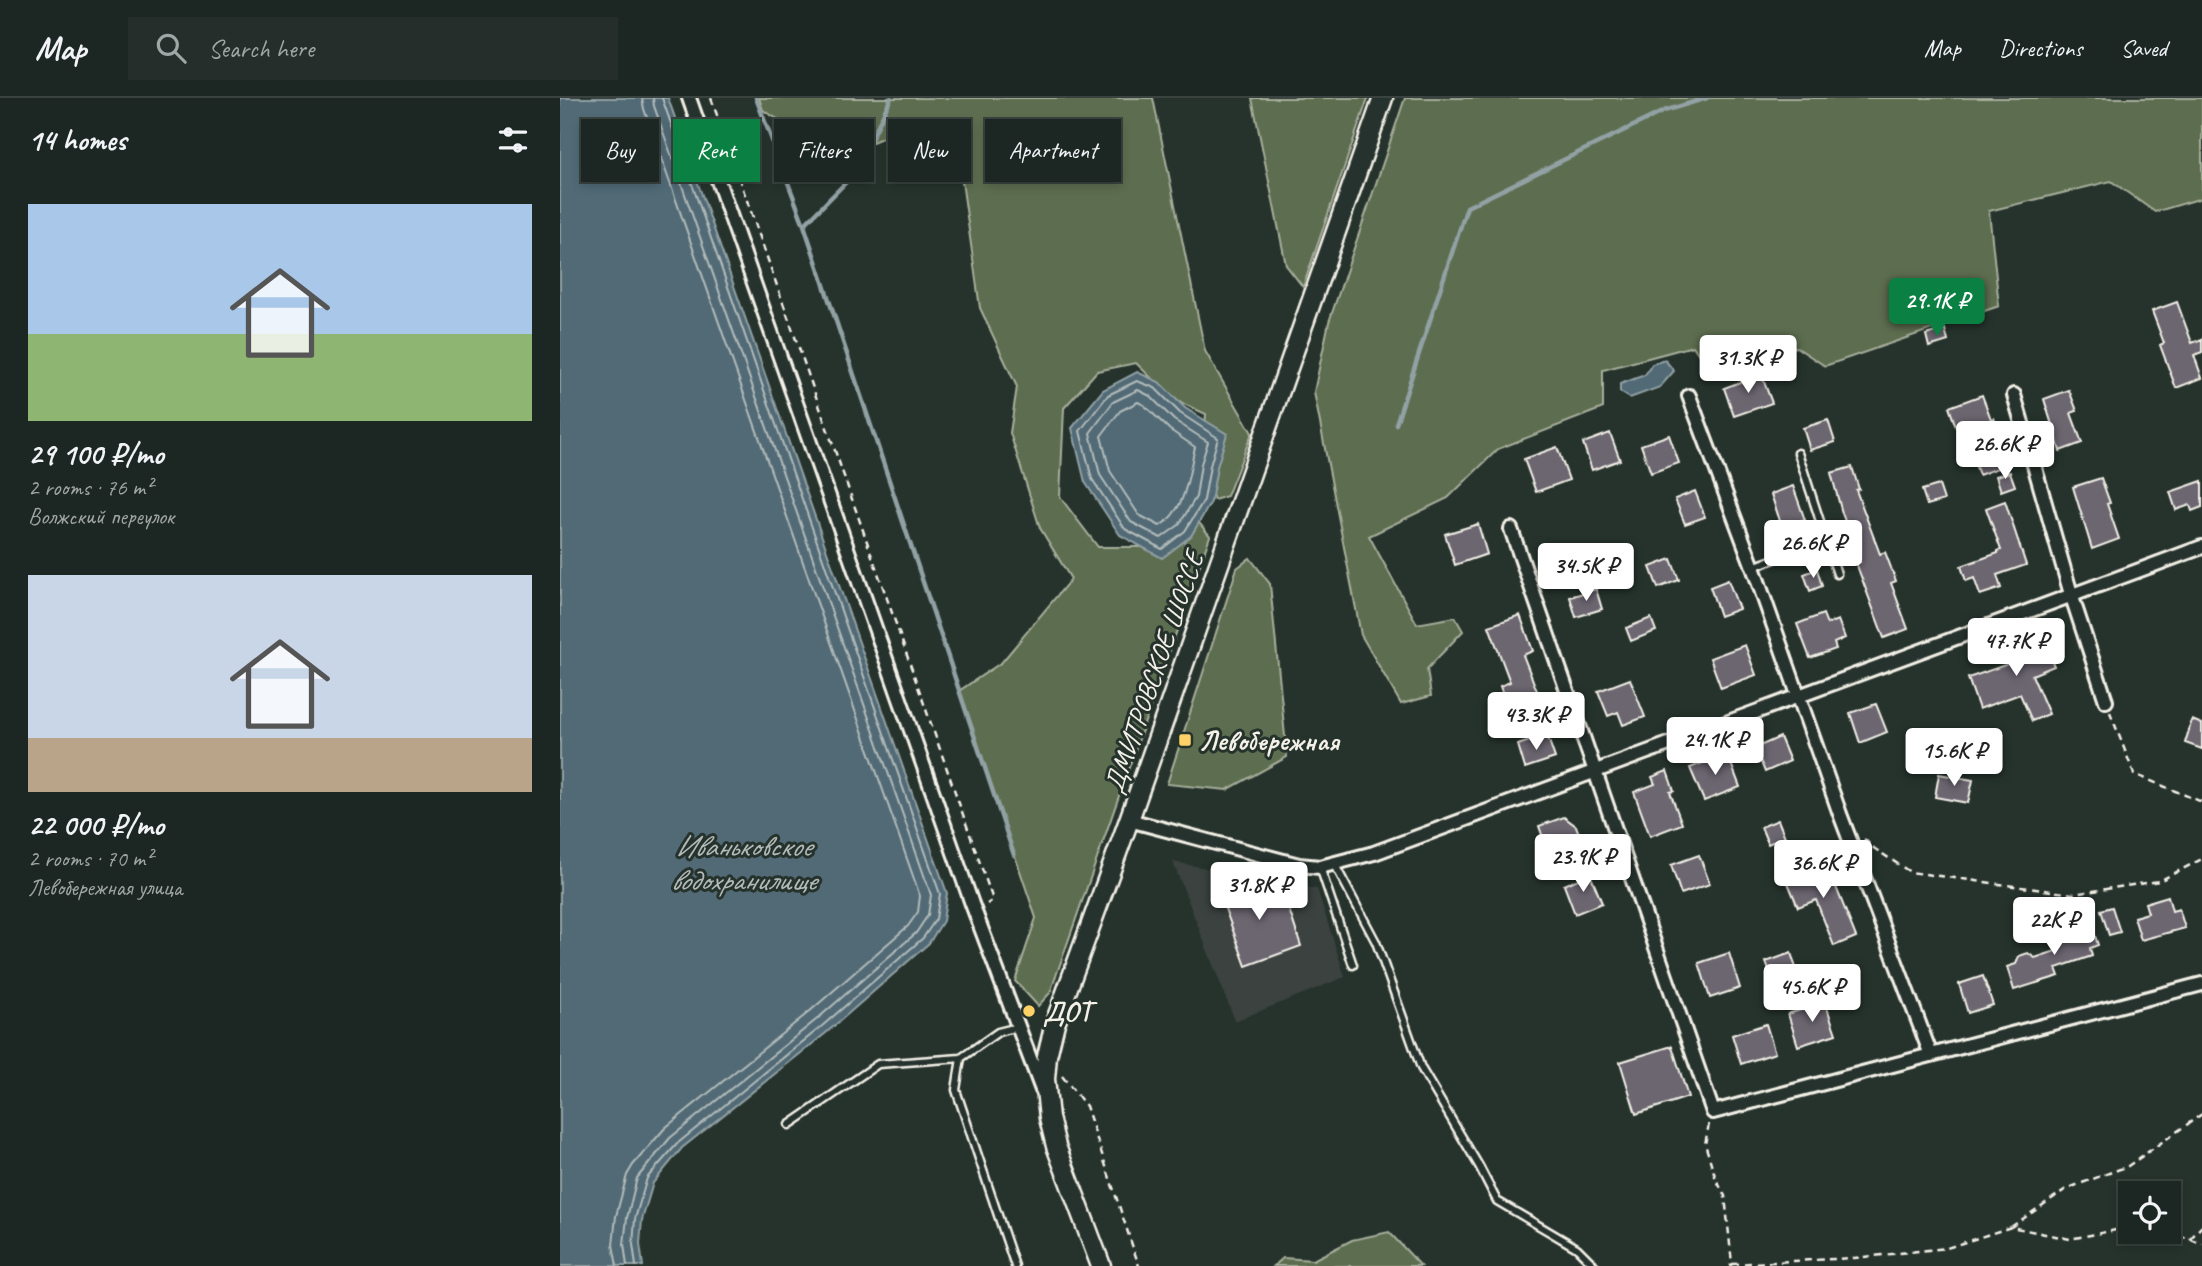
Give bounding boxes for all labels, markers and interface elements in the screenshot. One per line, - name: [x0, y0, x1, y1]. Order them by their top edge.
- search box: [128, 17, 618, 80]
- text: Map: [35, 27, 86, 69]
- icon: search: [152, 29, 190, 67]
- text: Search here: [208, 32, 314, 65]
- text: Map: [1924, 33, 1961, 63]
- text: Directions: [1999, 33, 2082, 63]
- text: Saved: [2120, 33, 2167, 63]
- chip: Buy: [581, 119, 659, 182]
- chip: Rent: [673, 119, 760, 182]
- chip: Filters: [774, 119, 874, 182]
- chip: New: [888, 119, 971, 182]
- chip: Apartment: [985, 119, 1121, 182]
- text: 14 homes: [28, 121, 126, 159]
- icon: filters: [494, 121, 532, 159]
- icon: home: [217, 250, 343, 376]
- pin: 29.1K ₽: [1872, 278, 2002, 338]
- text: 29.1K ₽: [1905, 286, 1969, 315]
- pin: 31.3K ₽: [1683, 336, 1813, 395]
- text: 31.3K ₽: [1716, 343, 1780, 372]
- pin: 26.6K ₽: [1940, 422, 2070, 481]
- text: 26.6K ₽: [1972, 429, 2038, 458]
- text: 29 100 ₽/mo: [28, 435, 164, 473]
- text: 2 rooms · 76 m²: [28, 473, 152, 502]
- text: Волжский переулок: [28, 502, 174, 531]
- pin: 26.6K ₽: [1748, 520, 1878, 580]
- text: 26.6K ₽: [1780, 528, 1846, 557]
- street label: ДМИТРОВСКОЕ ШОССЕ: [1096, 543, 1212, 798]
- pin: 34.5K ₽: [1521, 544, 1651, 603]
- text: 34.5K ₽: [1554, 551, 1618, 580]
- pin: 47.7K ₽: [1951, 618, 2081, 678]
- icon: home: [217, 621, 343, 747]
- text: 47.7K ₽: [1984, 626, 2048, 655]
- pin: 43.3K ₽: [1471, 692, 1601, 752]
- text: 43.3K ₽: [1504, 700, 1568, 729]
- pin: 24.1K ₽: [1650, 718, 1780, 777]
- place label: Левобережная: [1199, 723, 1341, 758]
- text: 24.1K ₽: [1683, 725, 1747, 754]
- pin: 15.6K ₽: [1889, 728, 2019, 788]
- marker: Левобережная: [1177, 732, 1193, 748]
- text: 15.6K ₽: [1922, 736, 1986, 765]
- text: 22 000 ₽/mo: [28, 806, 164, 844]
- water label: Иваньковское водохранилище: [671, 827, 820, 899]
- pin: 23.9K ₽: [1518, 834, 1648, 894]
- pin: 36.6K ₽: [1758, 840, 1888, 900]
- text: 23.9K ₽: [1551, 842, 1615, 871]
- text: 2 rooms · 70 m²: [28, 844, 152, 873]
- text: 36.6K ₽: [1790, 848, 1856, 877]
- pin: 31.8K ₽: [1194, 862, 1324, 922]
- text: 31.8K ₽: [1227, 870, 1291, 899]
- text: Левобережная улица: [28, 873, 182, 902]
- pin: 22K ₽: [2005, 898, 2103, 957]
- text: 22K ₽: [2029, 905, 2079, 934]
- pin: 45.6K ₽: [1747, 964, 1877, 1024]
- text: 45.6K ₽: [1780, 972, 1844, 1001]
- place label: ДОТ: [1043, 994, 1098, 1029]
- marker: ДОТ: [1021, 1003, 1037, 1019]
- map controls: [2118, 1181, 2181, 1244]
- button: locate: [2118, 1181, 2181, 1244]

